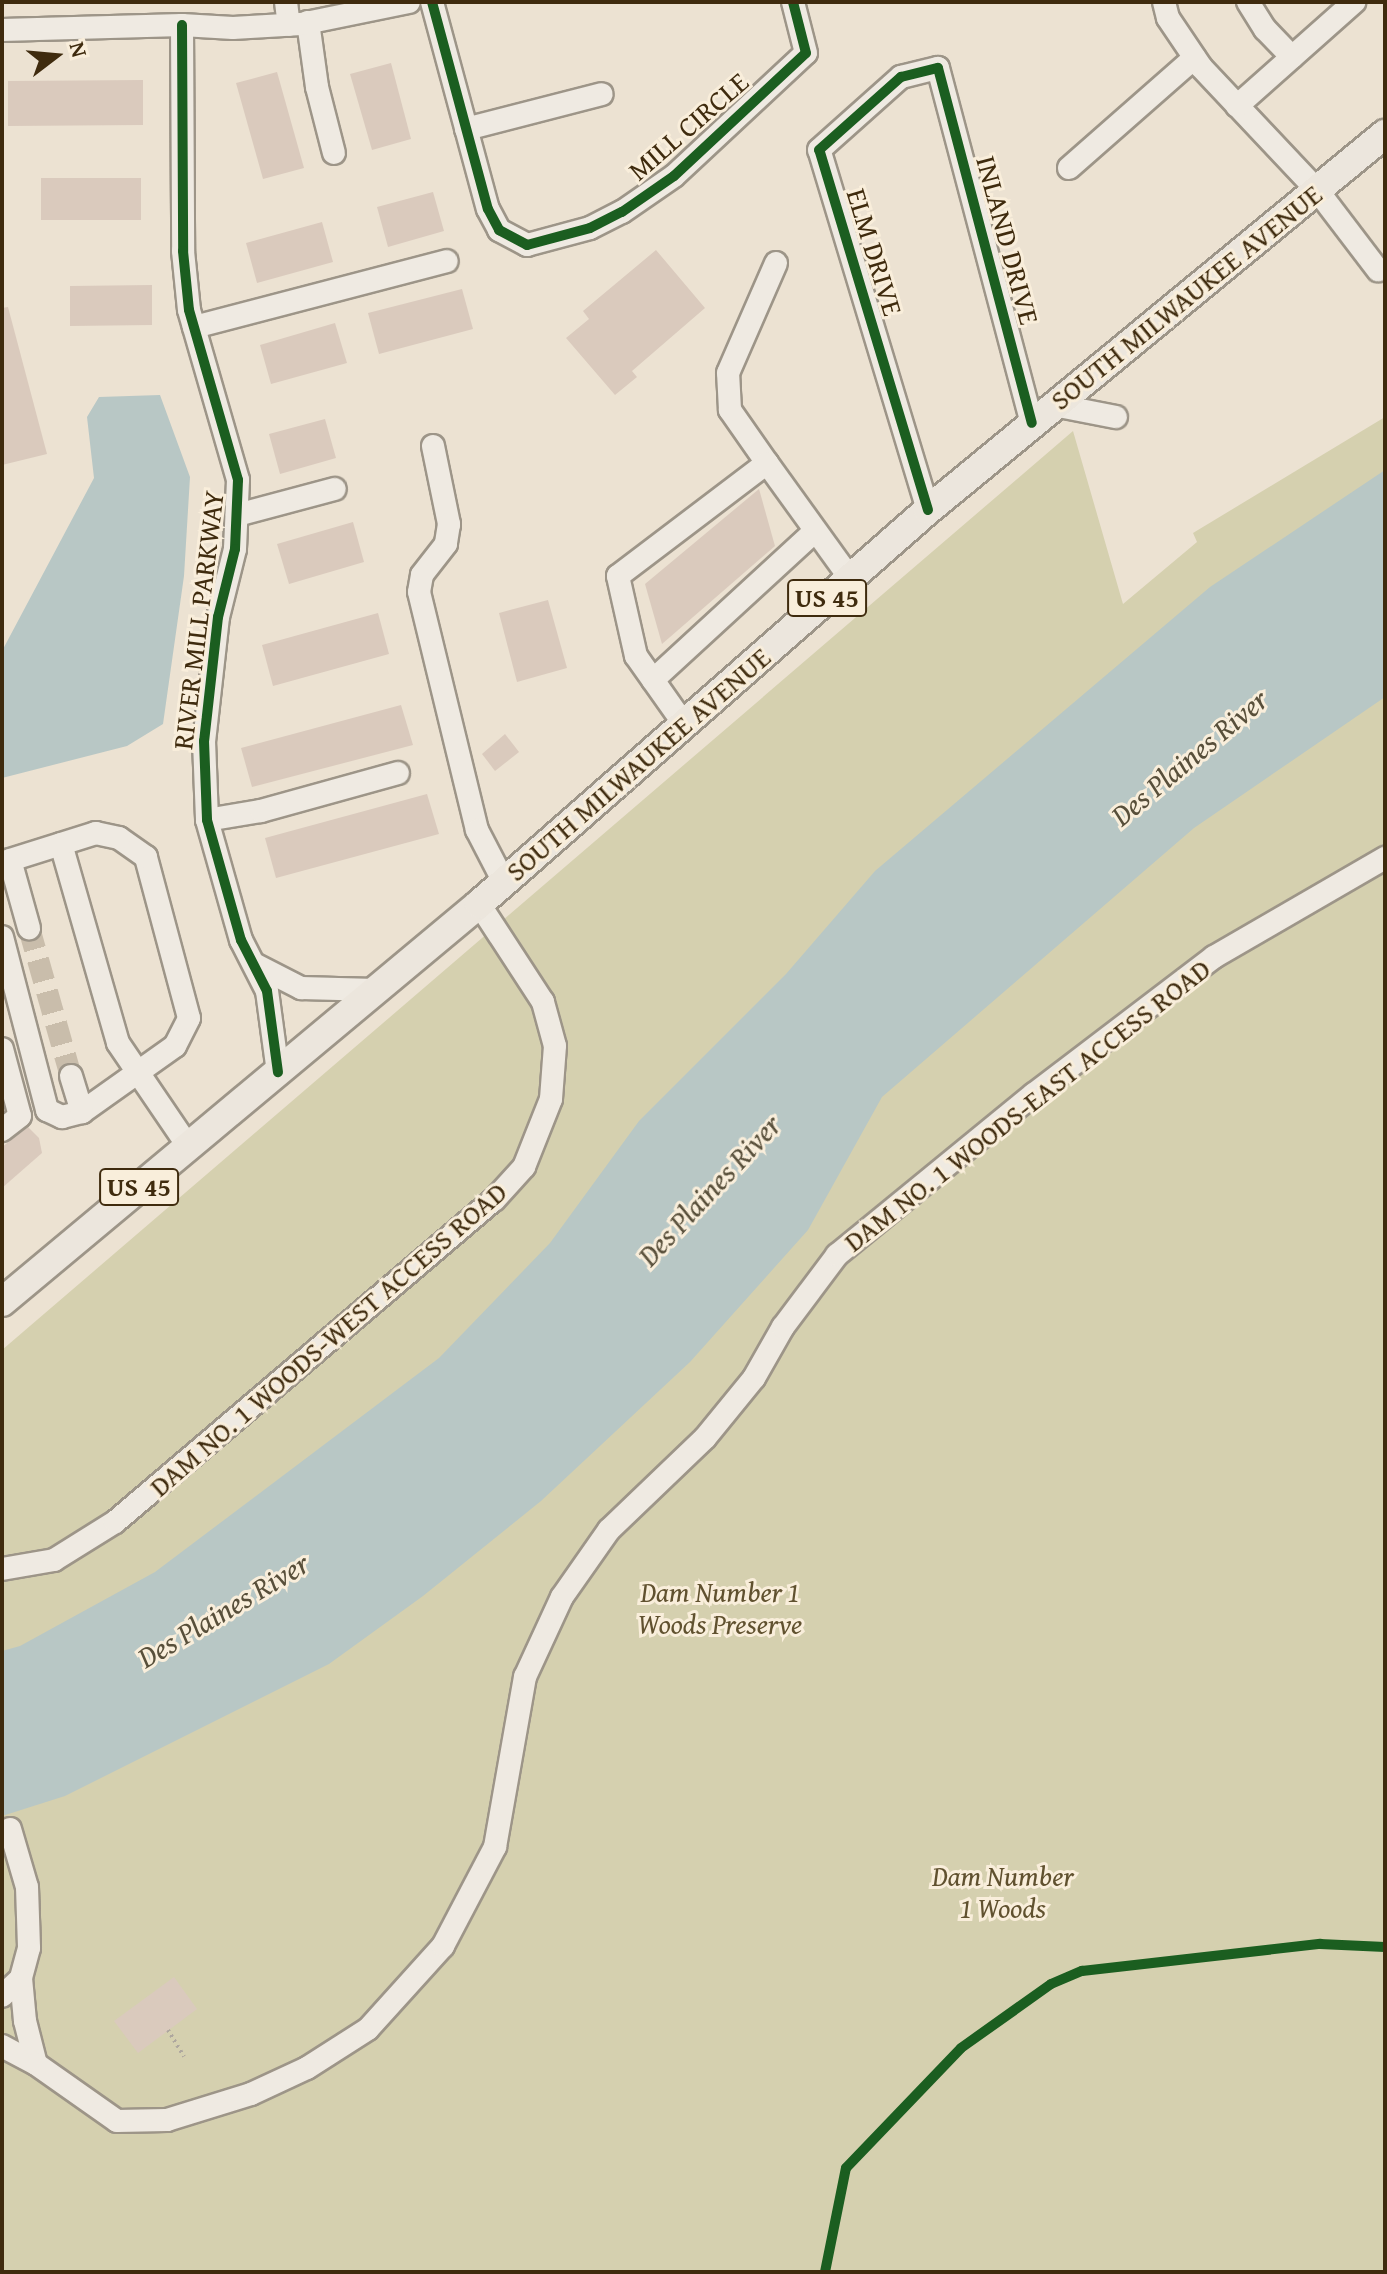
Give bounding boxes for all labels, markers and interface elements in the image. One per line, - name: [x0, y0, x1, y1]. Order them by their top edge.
- north arrow: [16, 16, 96, 96]
- text: N: [62, 38, 96, 61]
- street label: MILL CIRCLE: [621, 65, 755, 187]
- street label: INLAND DRIVE: [969, 152, 1047, 328]
- street label: SOUTH MILWAUKEE AVENUE: [1044, 177, 1328, 417]
- street label: ELM DRIVE: [840, 184, 910, 320]
- street label: RIVER MILL PARKWAY: [165, 489, 231, 751]
- road number: US 45: [787, 576, 867, 620]
- street label: SOUTH MILWAUKEE AVENUE: [499, 640, 777, 888]
- water label: Des Plaines River: [1103, 681, 1275, 833]
- street label: DAM NO. 1 WOODS-EAST ACCESS ROAD: [837, 952, 1217, 1258]
- water label: Des Plaines River: [630, 1107, 788, 1273]
- road number: US 45: [99, 1165, 179, 1209]
- street label: DAM NO. 1 WOODS-WEST ACCESS ROAD: [143, 1175, 513, 1503]
- water label: Des Plaines River: [131, 1545, 315, 1675]
- park label: Dam Number 1 Woods Preserve: [638, 1575, 802, 1641]
- park label: Dam Number 1 Woods: [932, 1859, 1074, 1925]

